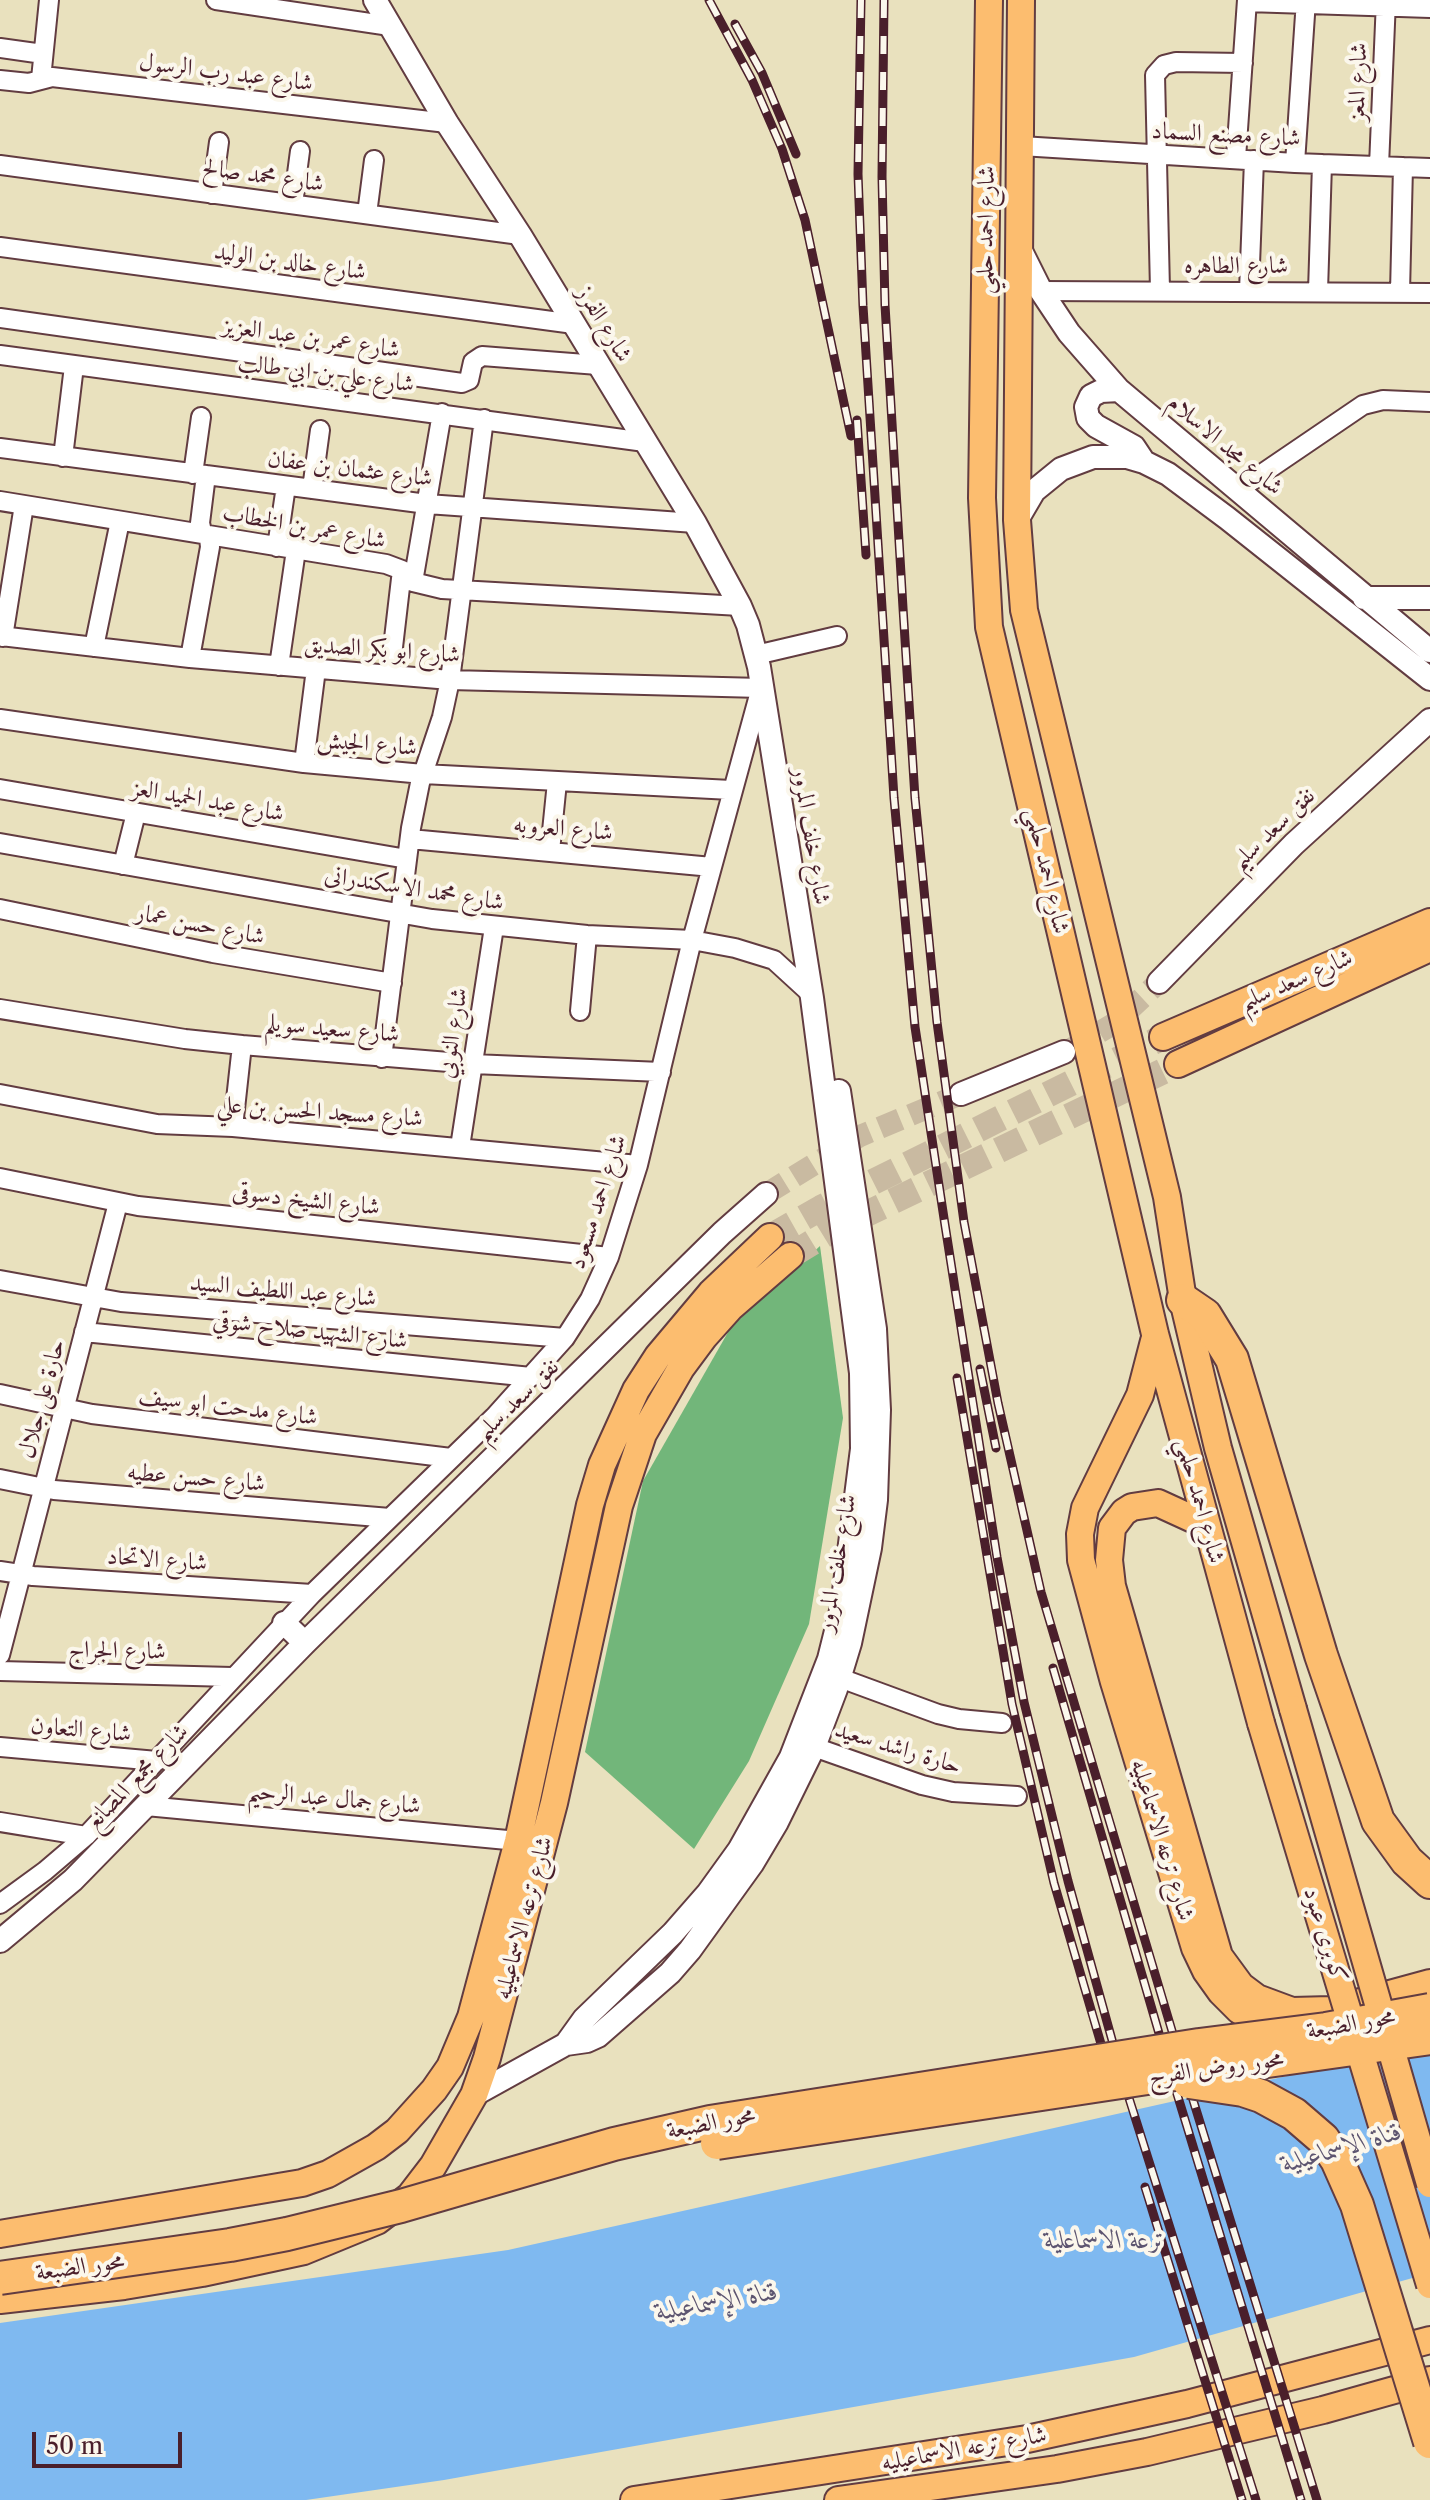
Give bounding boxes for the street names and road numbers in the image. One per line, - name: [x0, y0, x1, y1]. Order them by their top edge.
- street label: شارع المعز: [1342, 42, 1374, 122]
- street label: شارع عبد رب الرسول: [137, 48, 315, 98]
- street label: شارع مصنع السماد: [1151, 117, 1301, 153]
- street label: شارع محمد صالح: [200, 153, 326, 199]
- street label: شارع احمد حلمي: [970, 166, 1002, 294]
- street label: شارع خالد بن الوليد: [212, 237, 368, 287]
- street label: شارع الطاهره: [1184, 252, 1288, 280]
- street label: شارع الفرز: [570, 280, 638, 368]
- street label: شارع عمر بن عبد العزيز: [220, 311, 402, 365]
- street label: شارع علي بن ابي طالب: [236, 349, 416, 399]
- street label: شارع مجد الاسلام: [1161, 388, 1289, 502]
- street label: شارع عثمان بن عفان: [266, 445, 434, 493]
- street label: شارع عمر بن الخطاب: [220, 498, 388, 556]
- street label: شارع ابو بكر الصديق: [303, 630, 461, 670]
- street label: شارع الجيش: [316, 725, 418, 763]
- street label: شارع خلف المرور: [786, 765, 836, 907]
- street label: شارع عبد الحميد العز: [130, 773, 286, 829]
- street label: نفق سعد سليم: [1225, 782, 1321, 876]
- street label: شارع احمد حلمي: [1019, 805, 1075, 937]
- street label: شارع العروبه: [512, 810, 614, 848]
- street label: شارع محمد الاسكندرانى: [322, 861, 506, 917]
- street label: شارع حسن عمار: [133, 898, 267, 952]
- street label: شارع سعد سليم: [1235, 943, 1357, 1017]
- street label: شارع النوبي: [432, 986, 474, 1080]
- street label: شارع سعيد سويلم: [263, 1009, 401, 1049]
- street label: شارع مسجد الحسن بن علي: [216, 1090, 424, 1134]
- street label: شارع احمد مسعود: [563, 1131, 633, 1273]
- street label: شارع الشيخ دسوقى: [231, 1178, 381, 1222]
- street label: شارع عبد اللطيف السيد: [189, 1268, 377, 1314]
- street label: شارع الشهيد صلاح شوقي: [211, 1306, 409, 1356]
- street label: حارة على جلال: [12, 1336, 72, 1462]
- street label: نفق سعد سليم: [469, 1353, 565, 1447]
- street label: شارع مدحت ابو سيف: [137, 1382, 319, 1432]
- street label: شارع احمد حلمي: [1169, 1435, 1231, 1567]
- street label: شارع حسن عطيه: [126, 1458, 266, 1498]
- street label: شارع خلف المرور: [811, 1492, 863, 1634]
- street label: شارع الاتحاد: [106, 1542, 208, 1578]
- street label: شارع الجراج: [68, 1636, 166, 1666]
- street label: شارع التعاون: [29, 1711, 133, 1749]
- street label: حارة راشد سعيد: [831, 1715, 965, 1781]
- street label: شارع مجمع المصانع: [79, 1718, 195, 1836]
- street label: شارع ترعه الاسماعيليه: [1124, 1756, 1200, 1924]
- street label: شارع جمال عبد الرحيم: [246, 1777, 422, 1821]
- street label: شارع ترعه الاسماعيليه: [488, 1833, 560, 2003]
- street label: كوبرى عبود: [1297, 1884, 1353, 1986]
- street label: محور الضبعة: [1305, 2002, 1397, 2046]
- street label: محور روض الفرج: [1147, 2044, 1285, 2092]
- street label: محور الضبعة: [664, 2100, 758, 2146]
- street label: محور الضبعة: [34, 2247, 126, 2287]
- street label: شارع ترعه الاسماعيليه: [879, 2420, 1049, 2478]

